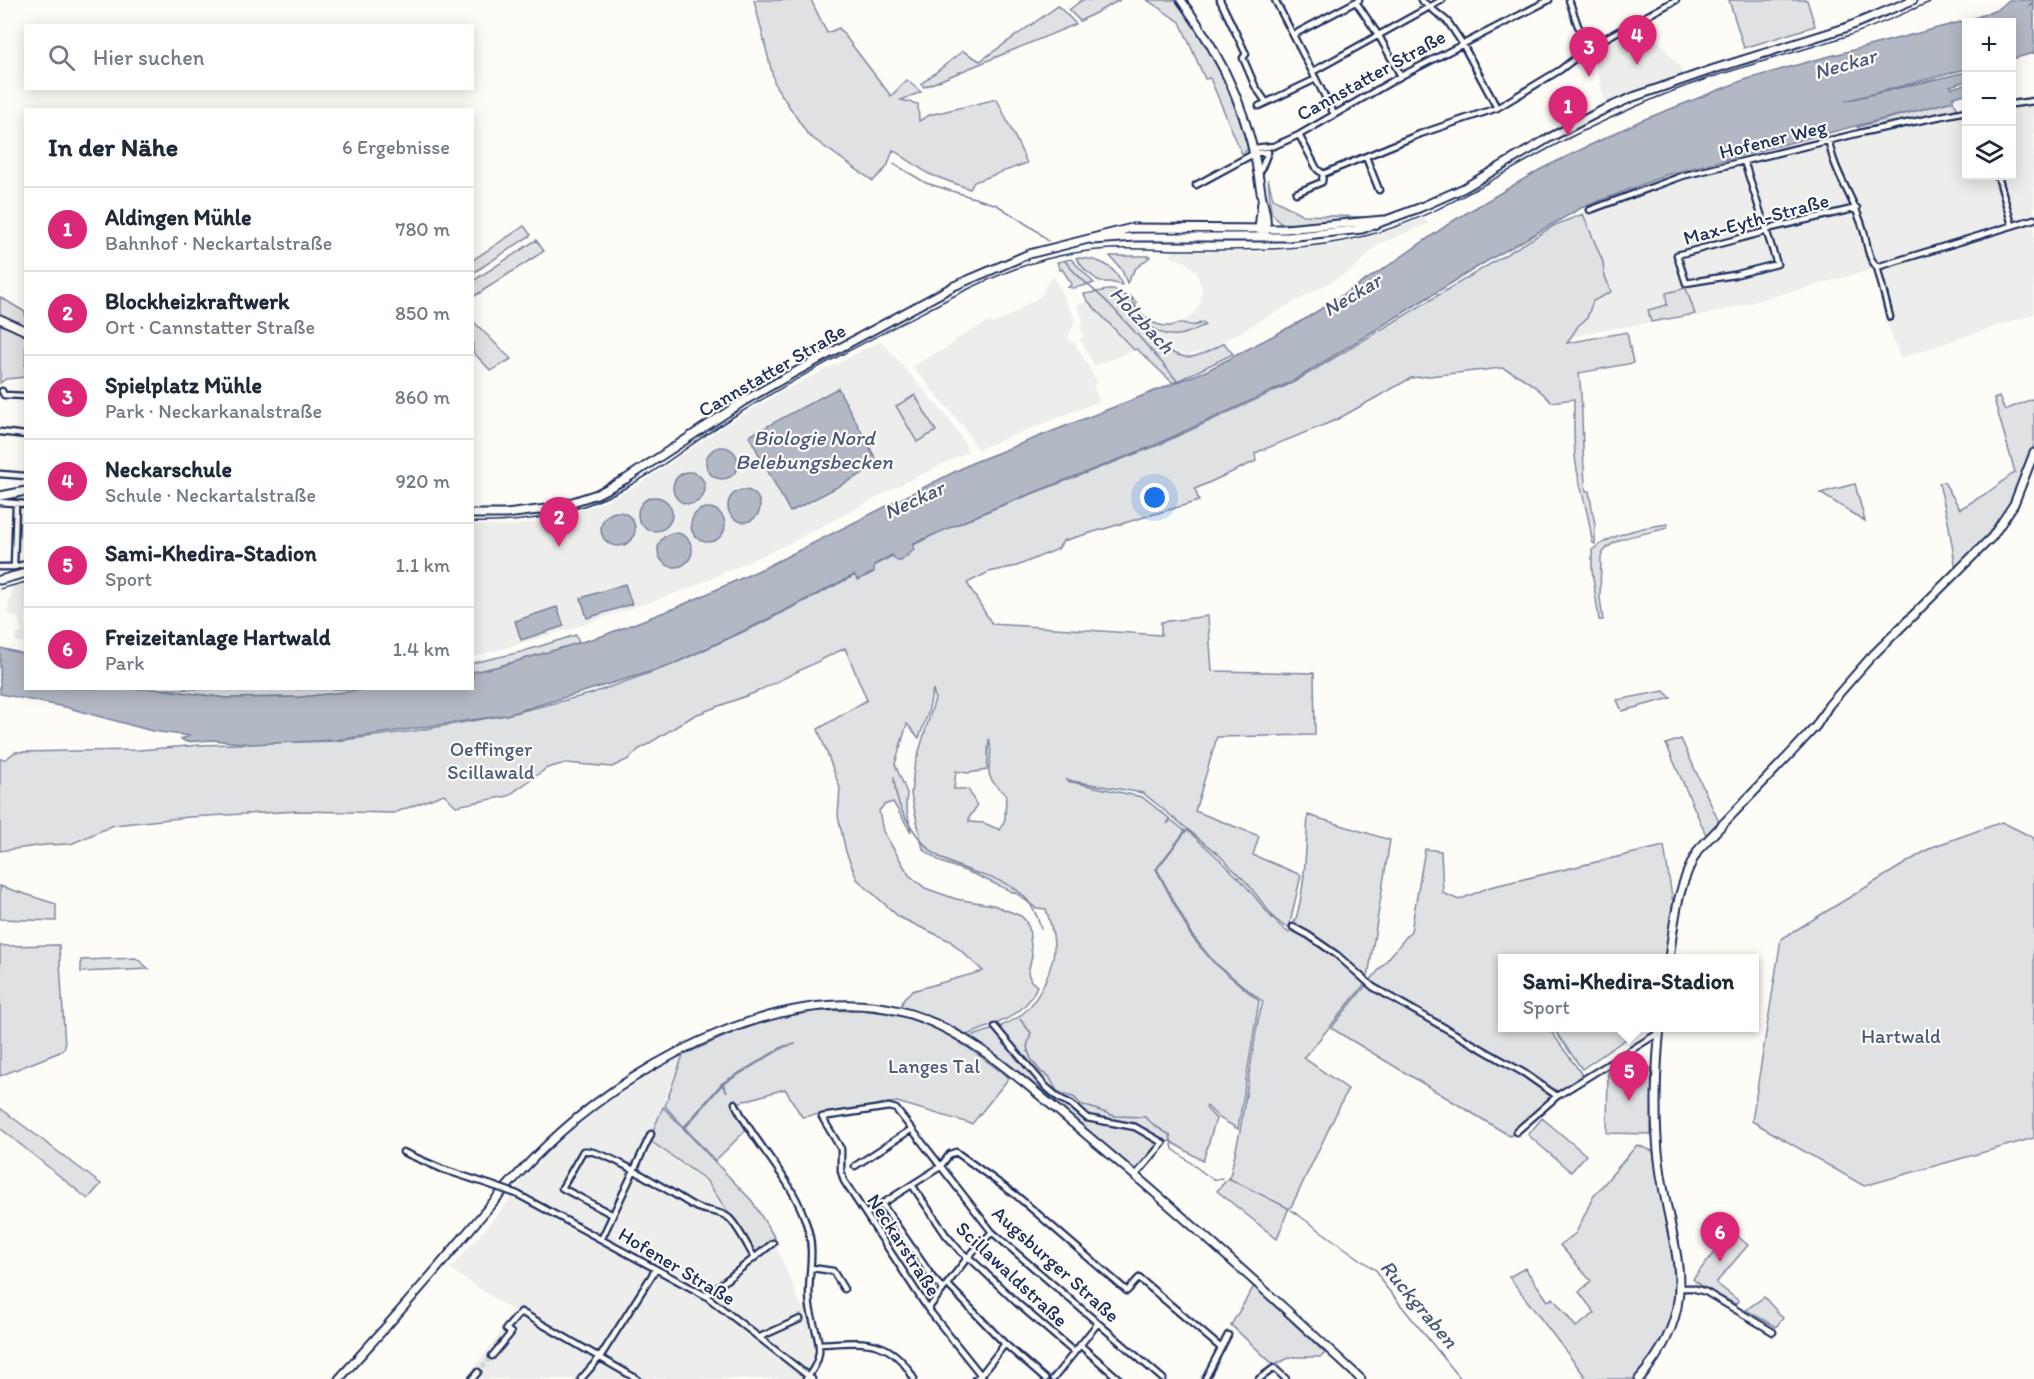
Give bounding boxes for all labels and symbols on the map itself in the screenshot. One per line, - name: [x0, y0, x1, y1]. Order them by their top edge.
- pin: 4: [1618, 16, 1656, 65]
- street label: Cannstatter Straße: [1292, 24, 1450, 126]
- pin: 3: [1570, 28, 1608, 77]
- water label: Neckar: [1811, 42, 1881, 84]
- pin: 1: [1548, 86, 1588, 136]
- street label: Hofener Weg: [1717, 114, 1830, 164]
- street label: Max-Eyth-Straße: [1681, 188, 1831, 250]
- water label: Neckar: [1318, 266, 1388, 322]
- water label: Holzbach: [1105, 281, 1180, 359]
- street label: Cannstatter Straße: [694, 318, 850, 422]
- water label: Biologie Nord Belebungsbecken: [735, 425, 894, 474]
- water label: Neckar: [880, 474, 950, 524]
- your location: [1140, 483, 1169, 512]
- pin: 2: [540, 498, 578, 547]
- park label: Oeffinger Scillawald: [447, 737, 535, 784]
- park label: Hartwald: [1861, 1024, 1941, 1048]
- pin: 5: [1610, 1052, 1648, 1101]
- park label: Langes Tal: [888, 1054, 980, 1078]
- street label: Neckarstraße: [862, 1189, 946, 1301]
- street label: Augsburger Straße: [987, 1201, 1125, 1327]
- pin: 6: [1700, 1212, 1740, 1262]
- street label: Scillawaldstraße: [951, 1216, 1073, 1332]
- street label: Hofener Straße: [614, 1222, 740, 1310]
- water label: Ruckgraben: [1375, 1255, 1464, 1354]

